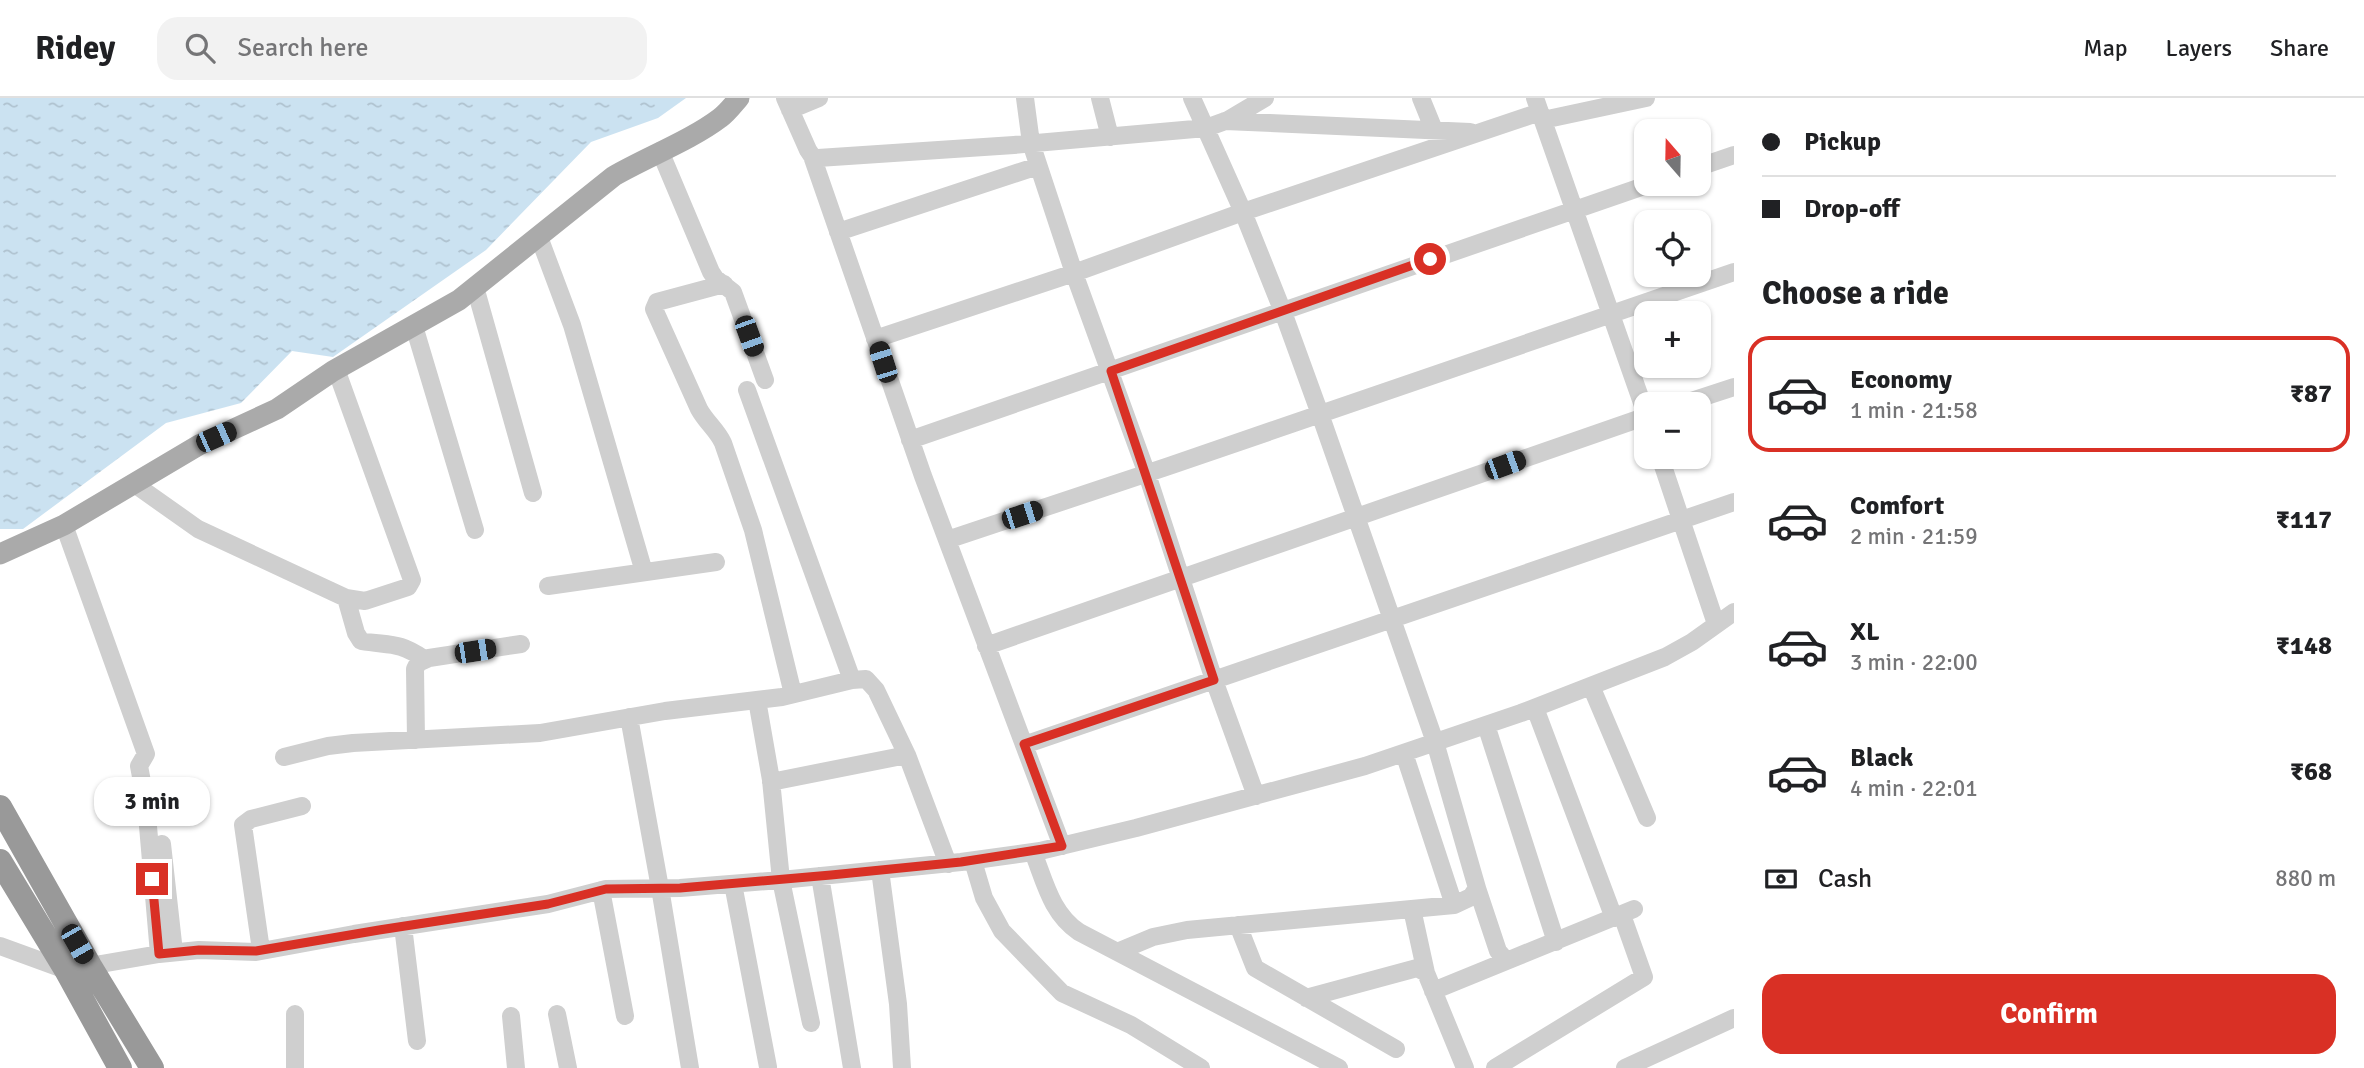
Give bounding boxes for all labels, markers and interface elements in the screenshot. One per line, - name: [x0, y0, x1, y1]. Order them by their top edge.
- search box: [157, 17, 647, 80]
- text: Ridey: [35, 28, 115, 69]
- icon: search: [181, 29, 219, 67]
- text: Search here: [237, 32, 369, 64]
- text: Map: [2083, 33, 2128, 63]
- text: Layers: [2166, 33, 2232, 63]
- text: Share: [2270, 33, 2329, 63]
- north arrow: [1634, 119, 1712, 196]
- map controls: [1634, 119, 1711, 469]
- text: Pickup: [1804, 126, 1881, 158]
- text: Drop-off: [1804, 193, 1900, 225]
- button: locate: [1634, 210, 1711, 287]
- route start: [1414, 243, 1446, 275]
- text: Choose a ride: [1762, 274, 1949, 313]
- button: +: [1634, 301, 1711, 378]
- car: [732, 313, 767, 359]
- car: [867, 339, 900, 385]
- icon: car: [1766, 363, 1829, 426]
- text: Economy: [1850, 364, 1952, 396]
- text: ₹87: [2290, 378, 2332, 410]
- button: −: [1634, 392, 1711, 469]
- text: 1 min · 21:58: [1850, 396, 1978, 425]
- car: [193, 419, 240, 455]
- car: [1482, 448, 1529, 482]
- icon: car: [1766, 489, 1829, 552]
- text: Comfort: [1850, 490, 1944, 522]
- car: [999, 499, 1046, 531]
- text: ₹117: [2276, 504, 2332, 536]
- text: 2 min · 21:59: [1850, 522, 1978, 551]
- icon: car: [1766, 615, 1829, 678]
- text: XL: [1850, 616, 1880, 648]
- text: ₹148: [2276, 630, 2332, 662]
- car: [453, 637, 498, 665]
- text: 3 min · 22:00: [1850, 648, 1978, 677]
- icon: car: [1766, 741, 1829, 804]
- text: Black: [1850, 742, 1913, 774]
- text: ₹68: [2290, 756, 2332, 788]
- text: 4 min · 22:01: [1850, 774, 1978, 803]
- callout: 3 min: [94, 778, 210, 826]
- text: 3 min: [124, 787, 180, 816]
- icon: cash: [1762, 860, 1800, 898]
- route end: [136, 863, 168, 895]
- text: Cash: [1818, 863, 1872, 895]
- text: 880 m: [2275, 864, 2336, 893]
- car: [58, 921, 97, 967]
- button: Confirm: [1762, 974, 2336, 1054]

